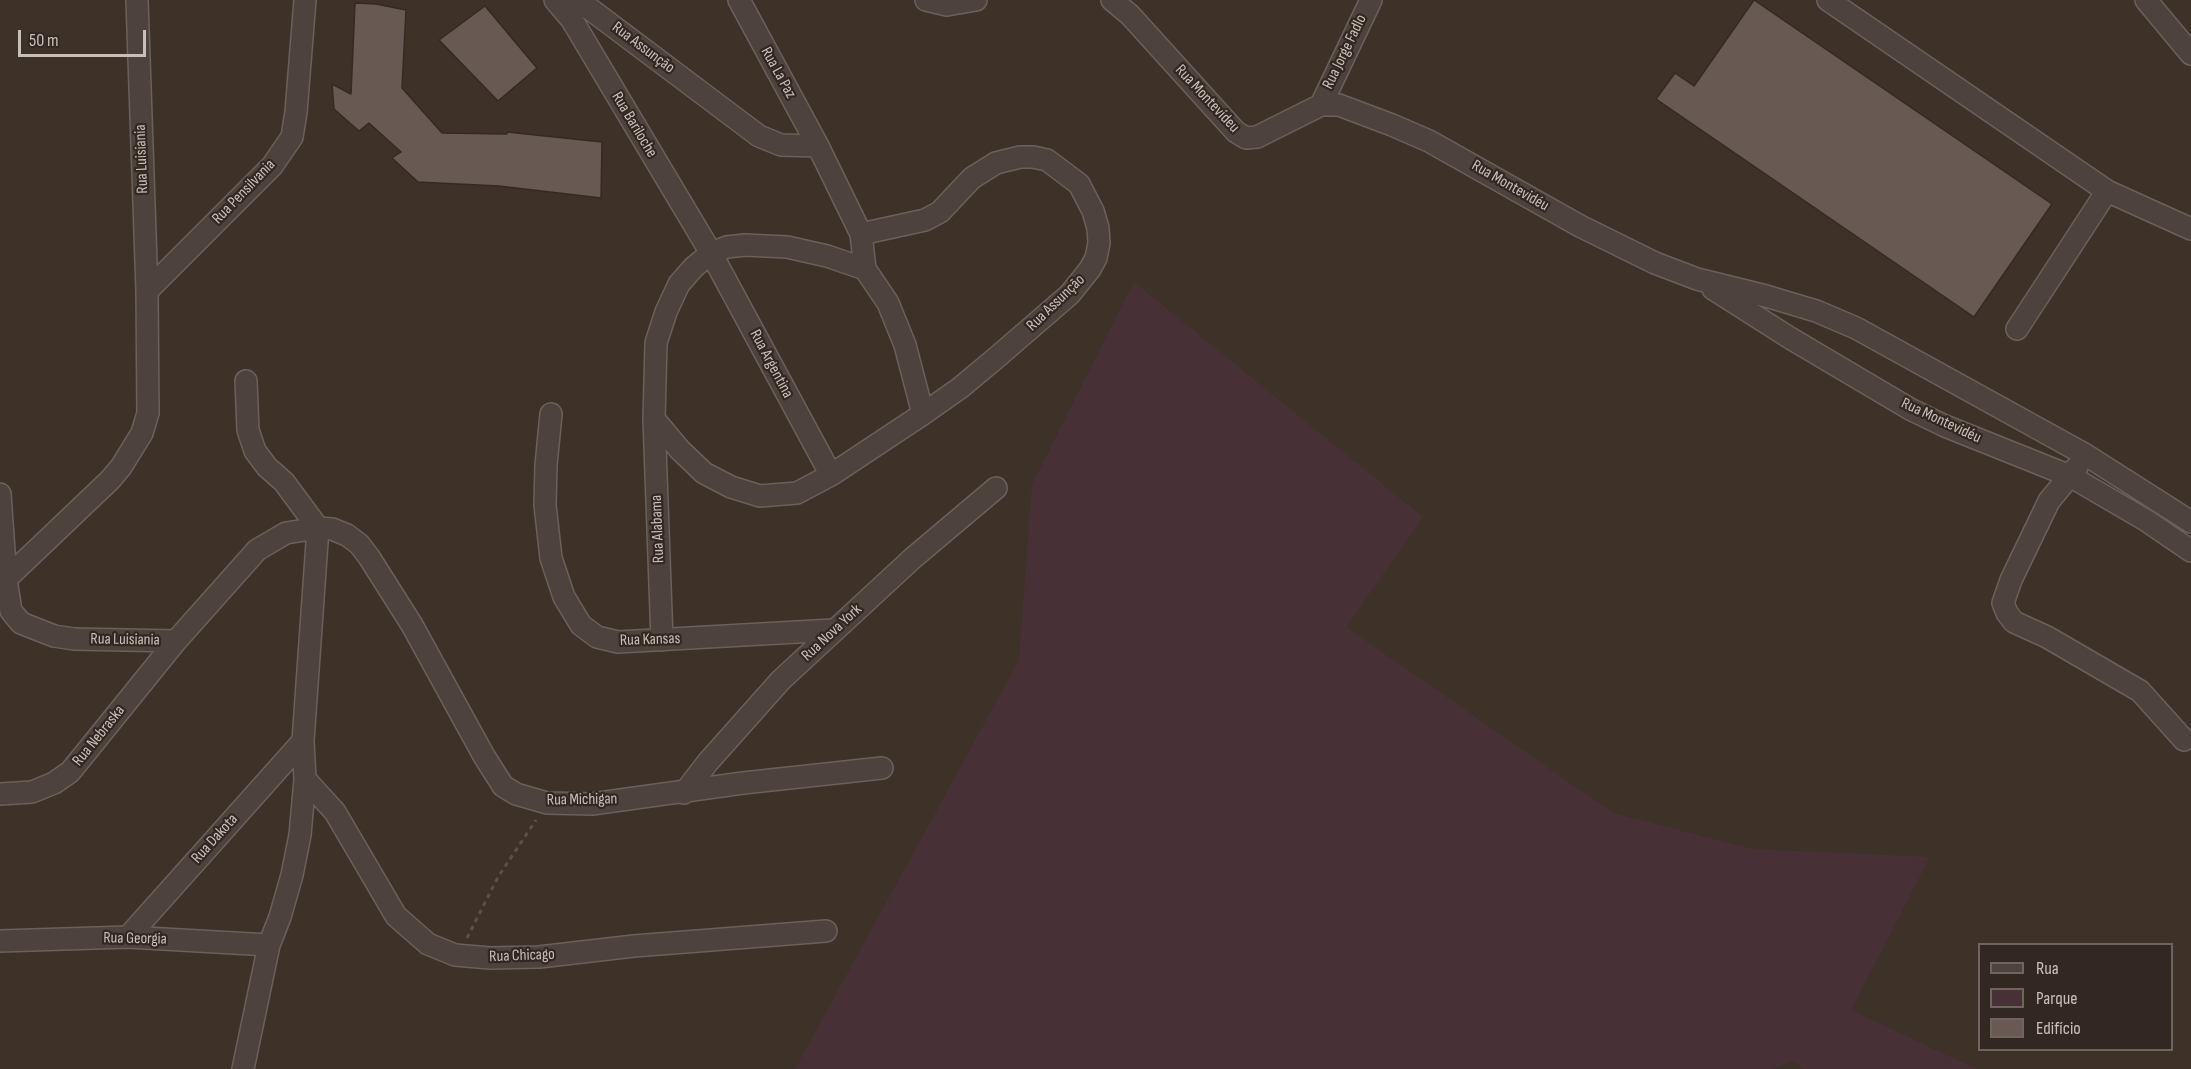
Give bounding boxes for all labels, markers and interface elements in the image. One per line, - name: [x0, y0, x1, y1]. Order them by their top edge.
- street label: Rua Jorge Fadlo: [1319, 12, 1371, 92]
- scale bar: [21, 18, 148, 56]
- street label: Rua Assunção: [608, 18, 678, 78]
- text: 50 m: [29, 30, 59, 51]
- street label: Rua La Paz: [756, 44, 800, 102]
- street label: Rua Montevídeu: [1171, 61, 1243, 137]
- street label: Rua Bariloche: [607, 89, 661, 161]
- street label: Rua Luisiania: [131, 124, 153, 194]
- street label: Rua Pensilvania: [208, 156, 280, 228]
- street label: Rua Montevidéu: [1468, 156, 1552, 216]
- street label: Rua Assunção: [1023, 271, 1089, 335]
- street label: Rua Argentina: [745, 327, 797, 401]
- street label: Rua Montevidéu: [1898, 394, 1984, 448]
- street label: Rua Alabama: [647, 495, 669, 563]
- street label: Rua Nova York: [798, 600, 866, 666]
- street label: Rua Kansas: [619, 629, 681, 651]
- street label: Rua Luisiania: [90, 630, 160, 650]
- street label: Rua Nebraska: [69, 702, 129, 770]
- street label: Rua Michigan: [547, 790, 617, 810]
- street label: Rua Dakota: [188, 810, 242, 868]
- street label: Rua Georgia: [103, 929, 167, 949]
- legend: [1978, 943, 2173, 1051]
- street label: Rua Chicago: [489, 945, 555, 967]
- text: Rua: [2036, 958, 2059, 979]
- text: Parque: [2036, 988, 2077, 1009]
- text: Edifício: [2036, 1018, 2081, 1039]

